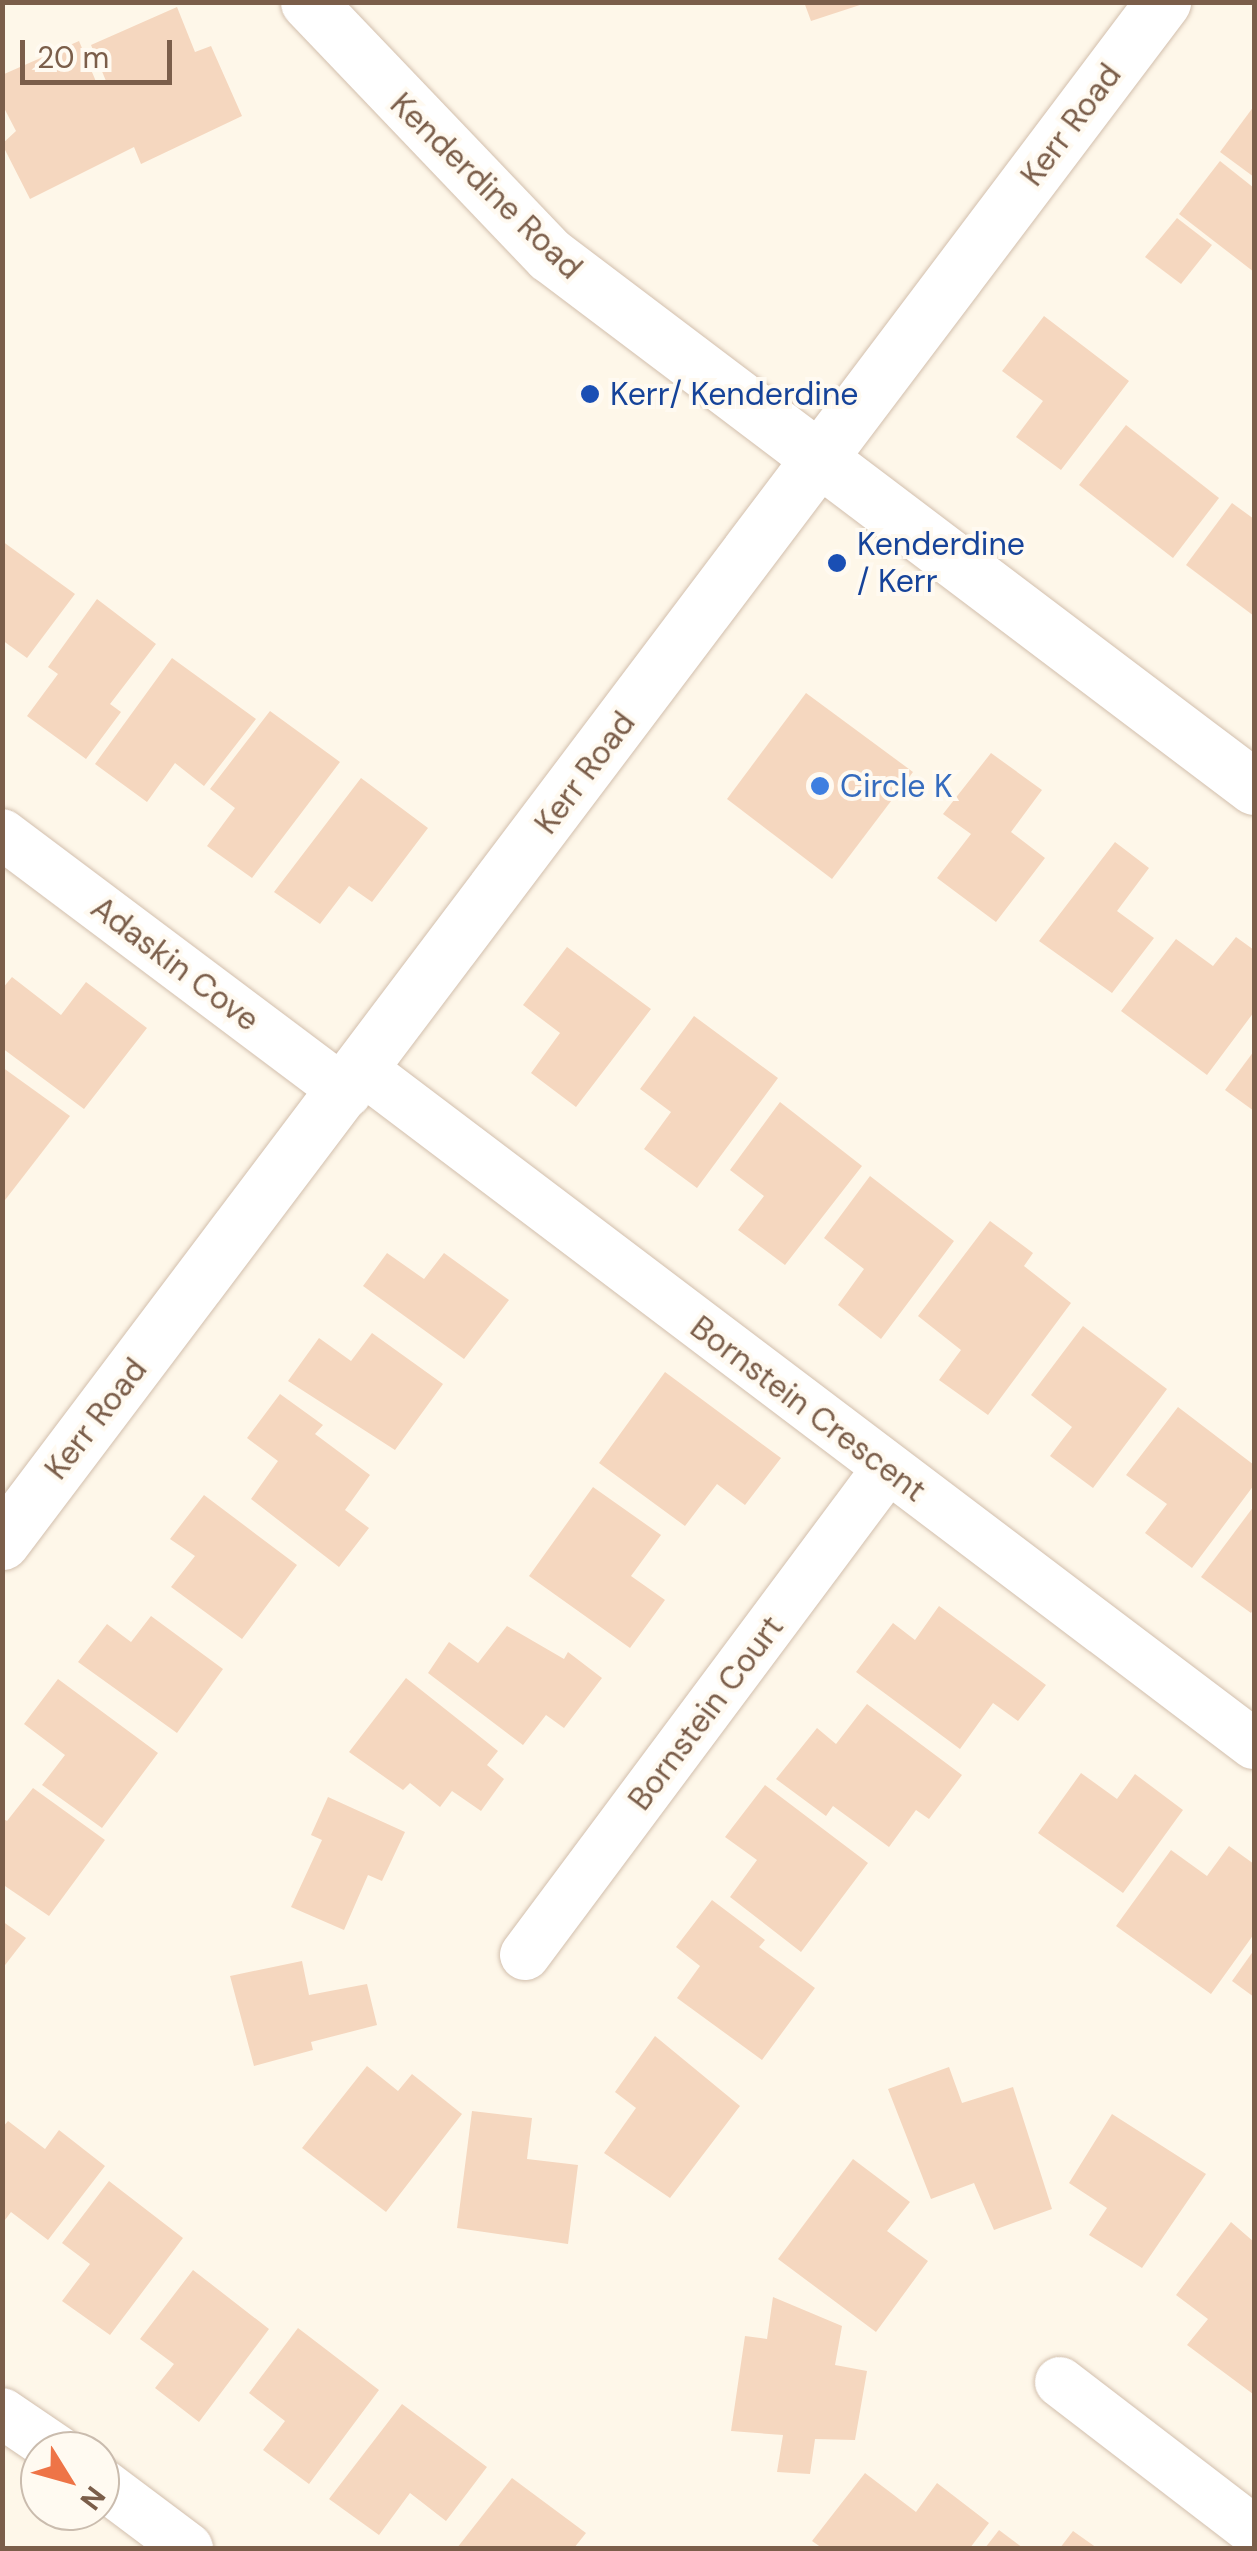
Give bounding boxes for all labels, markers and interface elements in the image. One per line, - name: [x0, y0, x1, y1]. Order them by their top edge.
- scale bar: [25, 20, 178, 82]
- text: 20 m: [37, 38, 109, 77]
- street label: Kerr Road: [1013, 57, 1129, 193]
- street label: Kenderdine Road: [382, 85, 590, 287]
- place label: Kerr/ Kenderdine: [610, 375, 858, 413]
- marker: Kerr/ Kenderdine: [579, 383, 601, 405]
- place label: Kenderdine / Kerr: [857, 526, 1025, 601]
- marker: Kenderdine / Kerr: [826, 552, 848, 574]
- street label: Kerr Road: [527, 705, 643, 841]
- place label: Circle K: [840, 767, 953, 805]
- marker: Circle K: [809, 775, 831, 797]
- street label: Adaskin Cove: [84, 888, 266, 1040]
- street label: Bornstein Crescent: [683, 1308, 933, 1510]
- street label: Kerr Road: [37, 1351, 155, 1487]
- street label: Bornstein Court: [620, 1608, 792, 1818]
- north arrow: [20, 2431, 120, 2531]
- text: N: [72, 2479, 114, 2517]

